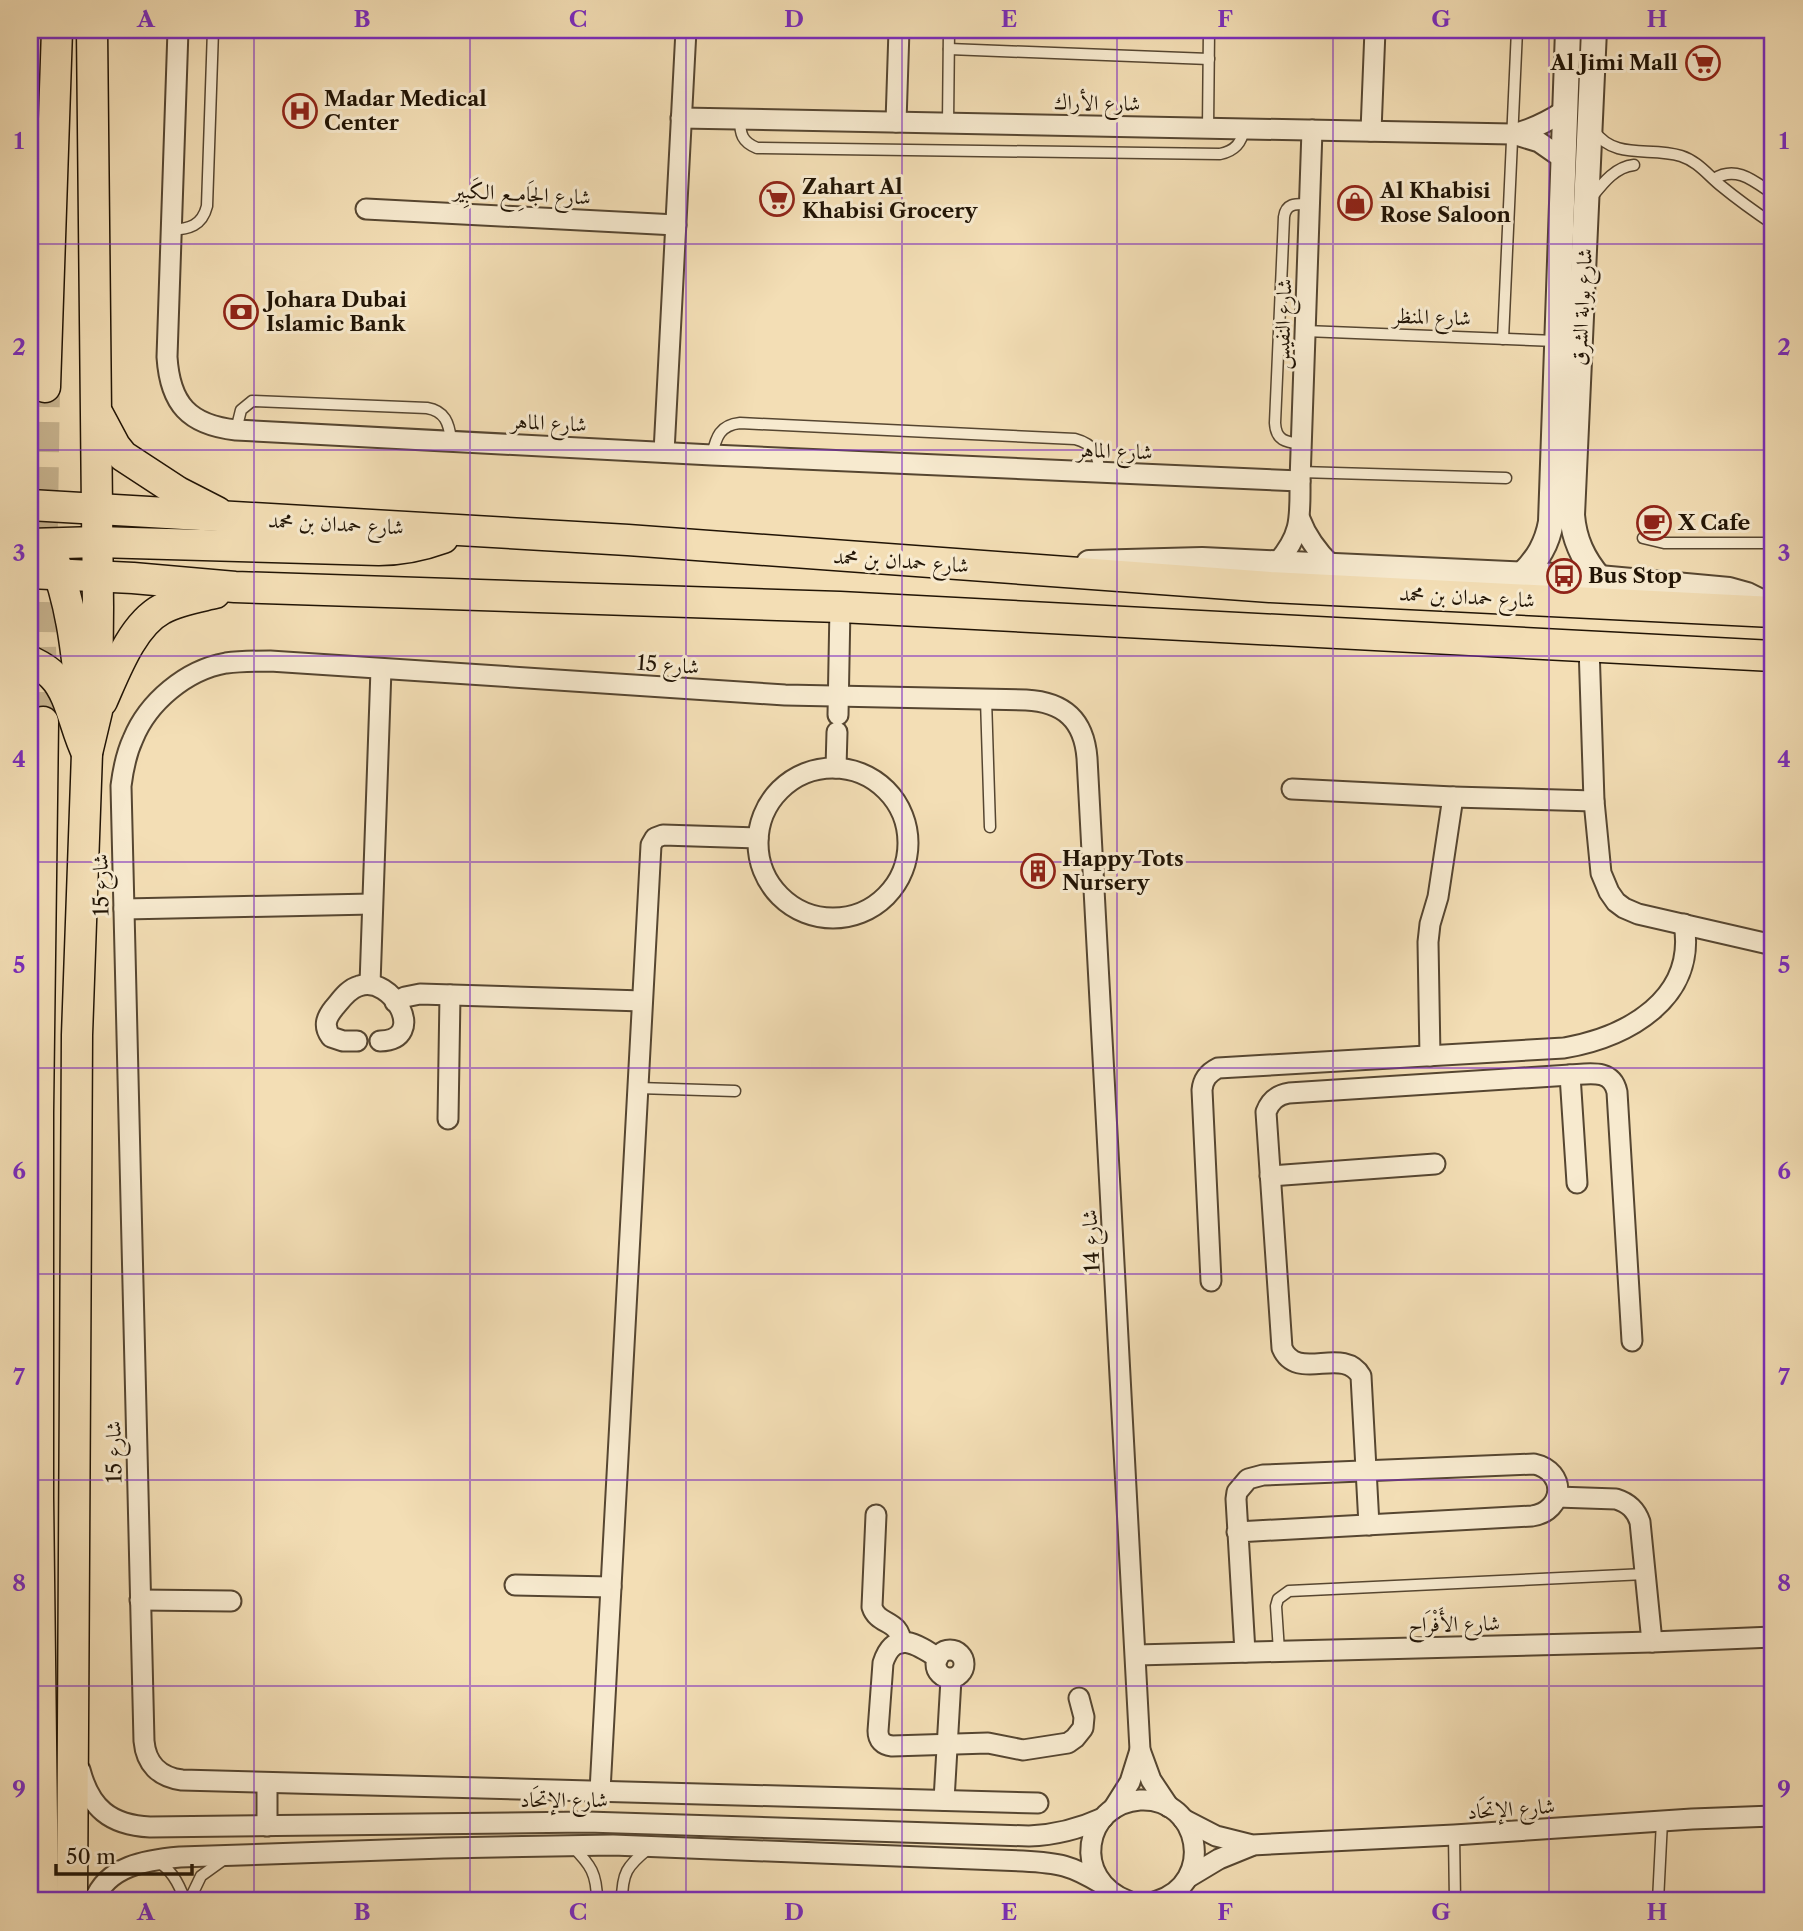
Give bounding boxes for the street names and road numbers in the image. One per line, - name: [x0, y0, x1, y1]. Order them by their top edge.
- street label: شارع الأراك: [1053, 87, 1141, 122]
- street label: شارع الجَامِع الكَبِير: [450, 175, 592, 217]
- street label: شارع بوابة الشرق: [1566, 248, 1603, 367]
- street label: شارع النفيس: [1268, 278, 1303, 370]
- street label: شارع المنظر: [1390, 303, 1471, 336]
- street label: شارع الماهر: [508, 408, 587, 443]
- street label: شارع الماهر: [1075, 437, 1153, 470]
- street label: شارع حمدان بن محمد: [267, 507, 405, 546]
- street label: شارع حمدان بن محمد: [832, 543, 970, 584]
- street label: شارع حمدان بن محمد: [1398, 580, 1536, 619]
- street label: شارع 15: [636, 650, 700, 685]
- street label: شارع 15: [87, 854, 120, 916]
- street label: شارع 14: [1076, 1209, 1111, 1273]
- street label: شارع 15: [100, 1421, 133, 1483]
- street label: شارع الأَفْرَاح: [1408, 1606, 1500, 1644]
- street label: شارع الإتحَاد: [520, 1785, 608, 1818]
- street label: شارع الإتحَاد: [1466, 1791, 1556, 1830]

